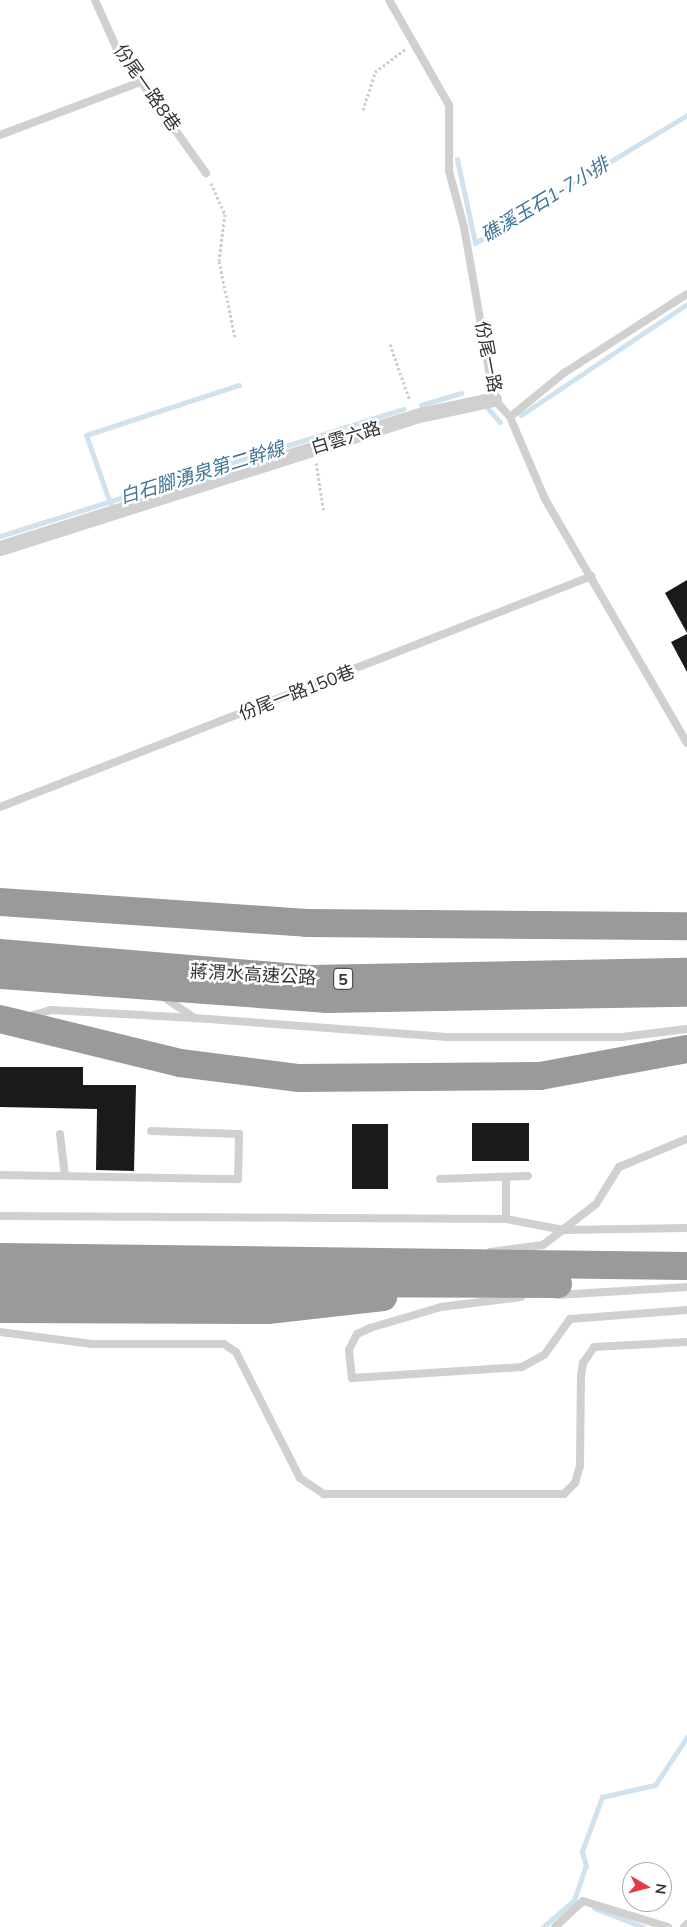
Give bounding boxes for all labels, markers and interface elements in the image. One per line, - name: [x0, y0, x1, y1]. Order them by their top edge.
- street label: 份尾一路8巷: [109, 41, 185, 135]
- water label: 礁溪玉石1-7小排: [477, 153, 613, 247]
- street label: 份尾一路: [471, 320, 505, 394]
- street label: 白雲六路: [308, 417, 384, 459]
- water label: 白石腳湧泉第二幹線: [117, 437, 287, 509]
- street label: 份尾一路150巷: [236, 661, 358, 725]
- street label: 蔣渭水高速公路: [190, 961, 316, 989]
- road number: 5: [333, 966, 353, 992]
- north arrow: [622, 1862, 672, 1912]
- text: N: [651, 1882, 671, 1895]

